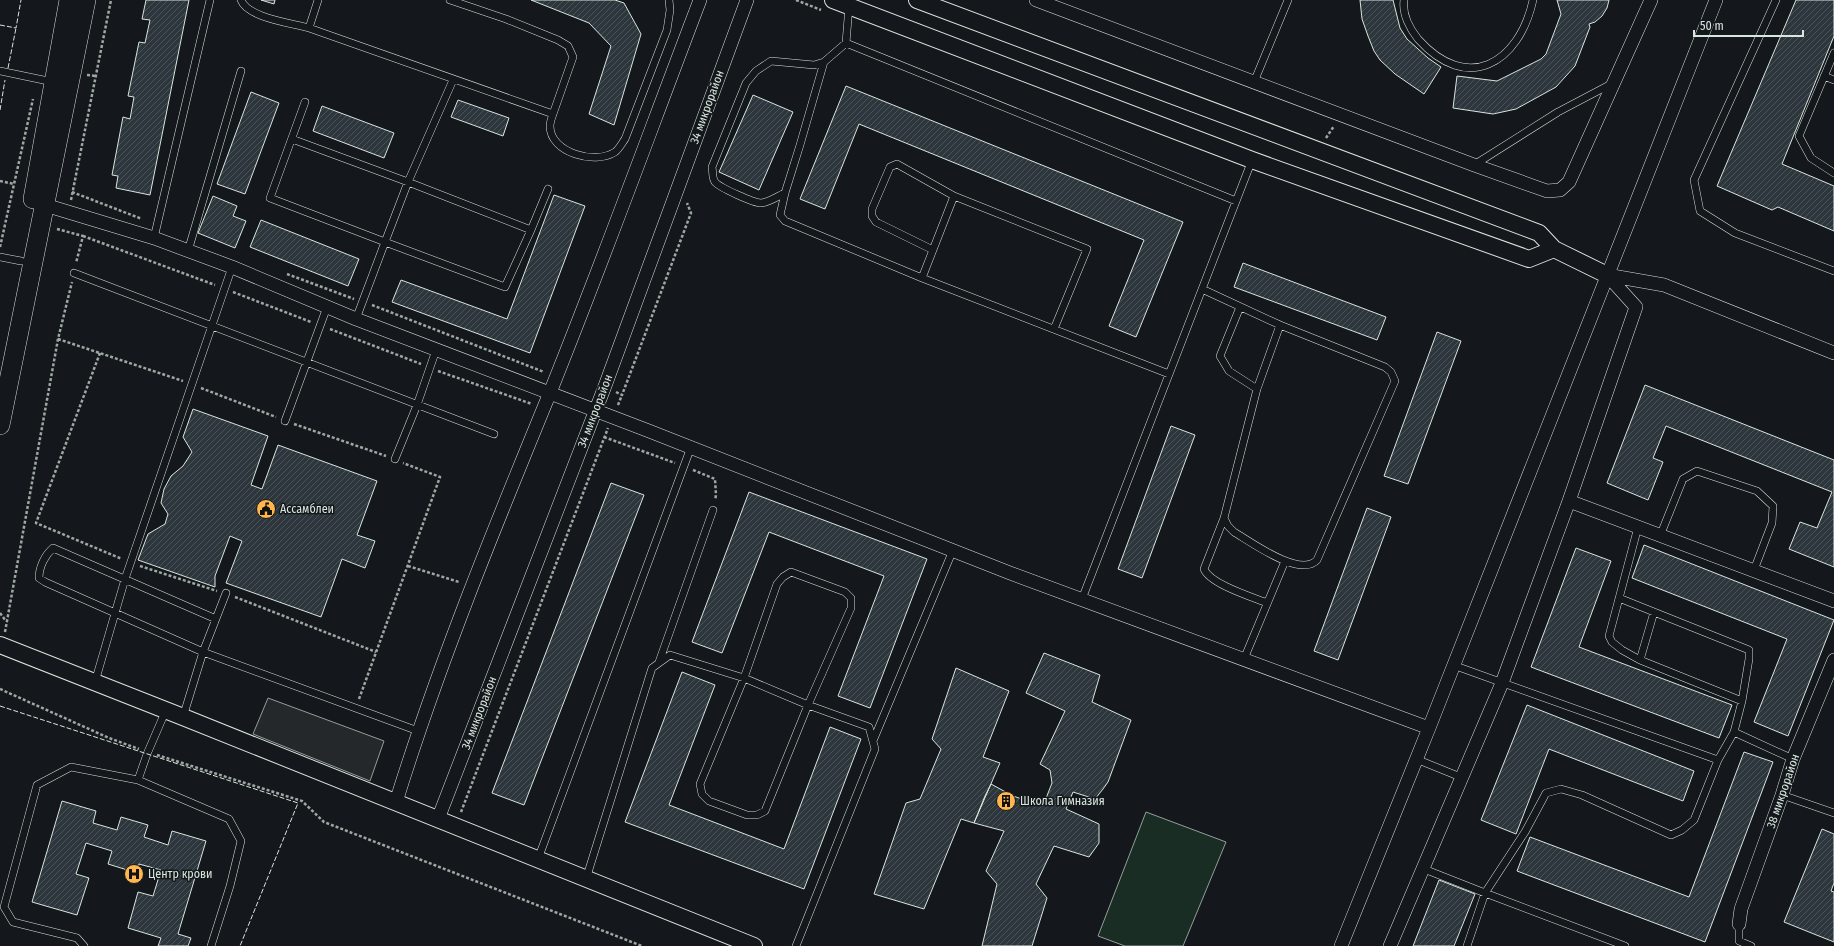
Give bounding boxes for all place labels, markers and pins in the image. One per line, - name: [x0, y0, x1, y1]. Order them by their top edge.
- public building icon: Ассамблеи: [255, 498, 277, 520]
- place label: Ассамблеи: [280, 502, 334, 516]
- building icon: Школа Гимназия: [995, 790, 1017, 812]
- place label: Школа Гимназия: [1020, 794, 1105, 808]
- hospital icon: Центр крови: [123, 863, 145, 885]
- place label: Центр крови: [148, 867, 212, 881]

